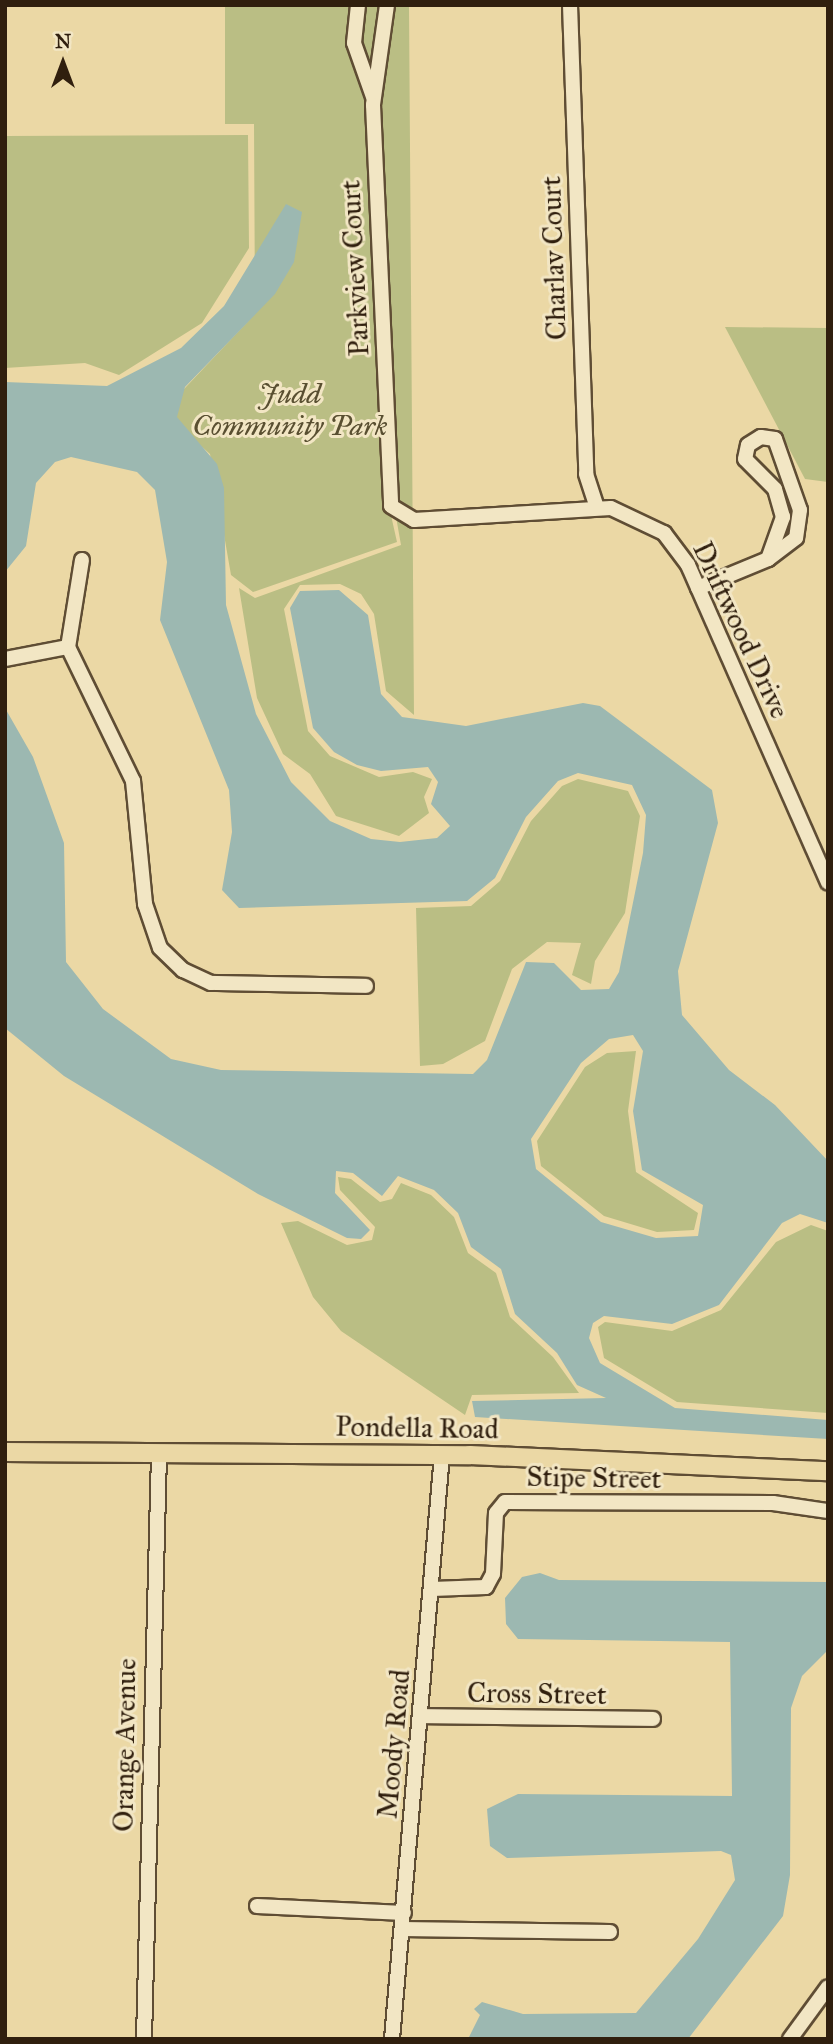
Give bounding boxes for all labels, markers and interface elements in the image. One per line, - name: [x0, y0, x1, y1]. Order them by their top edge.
- north arrow: [28, 28, 98, 98]
- text: N: [55, 30, 71, 53]
- street label: Charlav Court: [534, 175, 574, 341]
- street label: Parkview Court: [334, 179, 376, 357]
- park label: Judd Community Park: [193, 377, 387, 443]
- street label: Driftwood Drive: [685, 536, 797, 724]
- street label: Pondella Road: [335, 1410, 499, 1446]
- street label: Stipe Street: [526, 1460, 662, 1496]
- street label: Orange Avenue: [107, 1658, 143, 1832]
- street label: Moody Road: [371, 1668, 417, 1820]
- street label: Cross Street: [467, 1676, 607, 1712]

